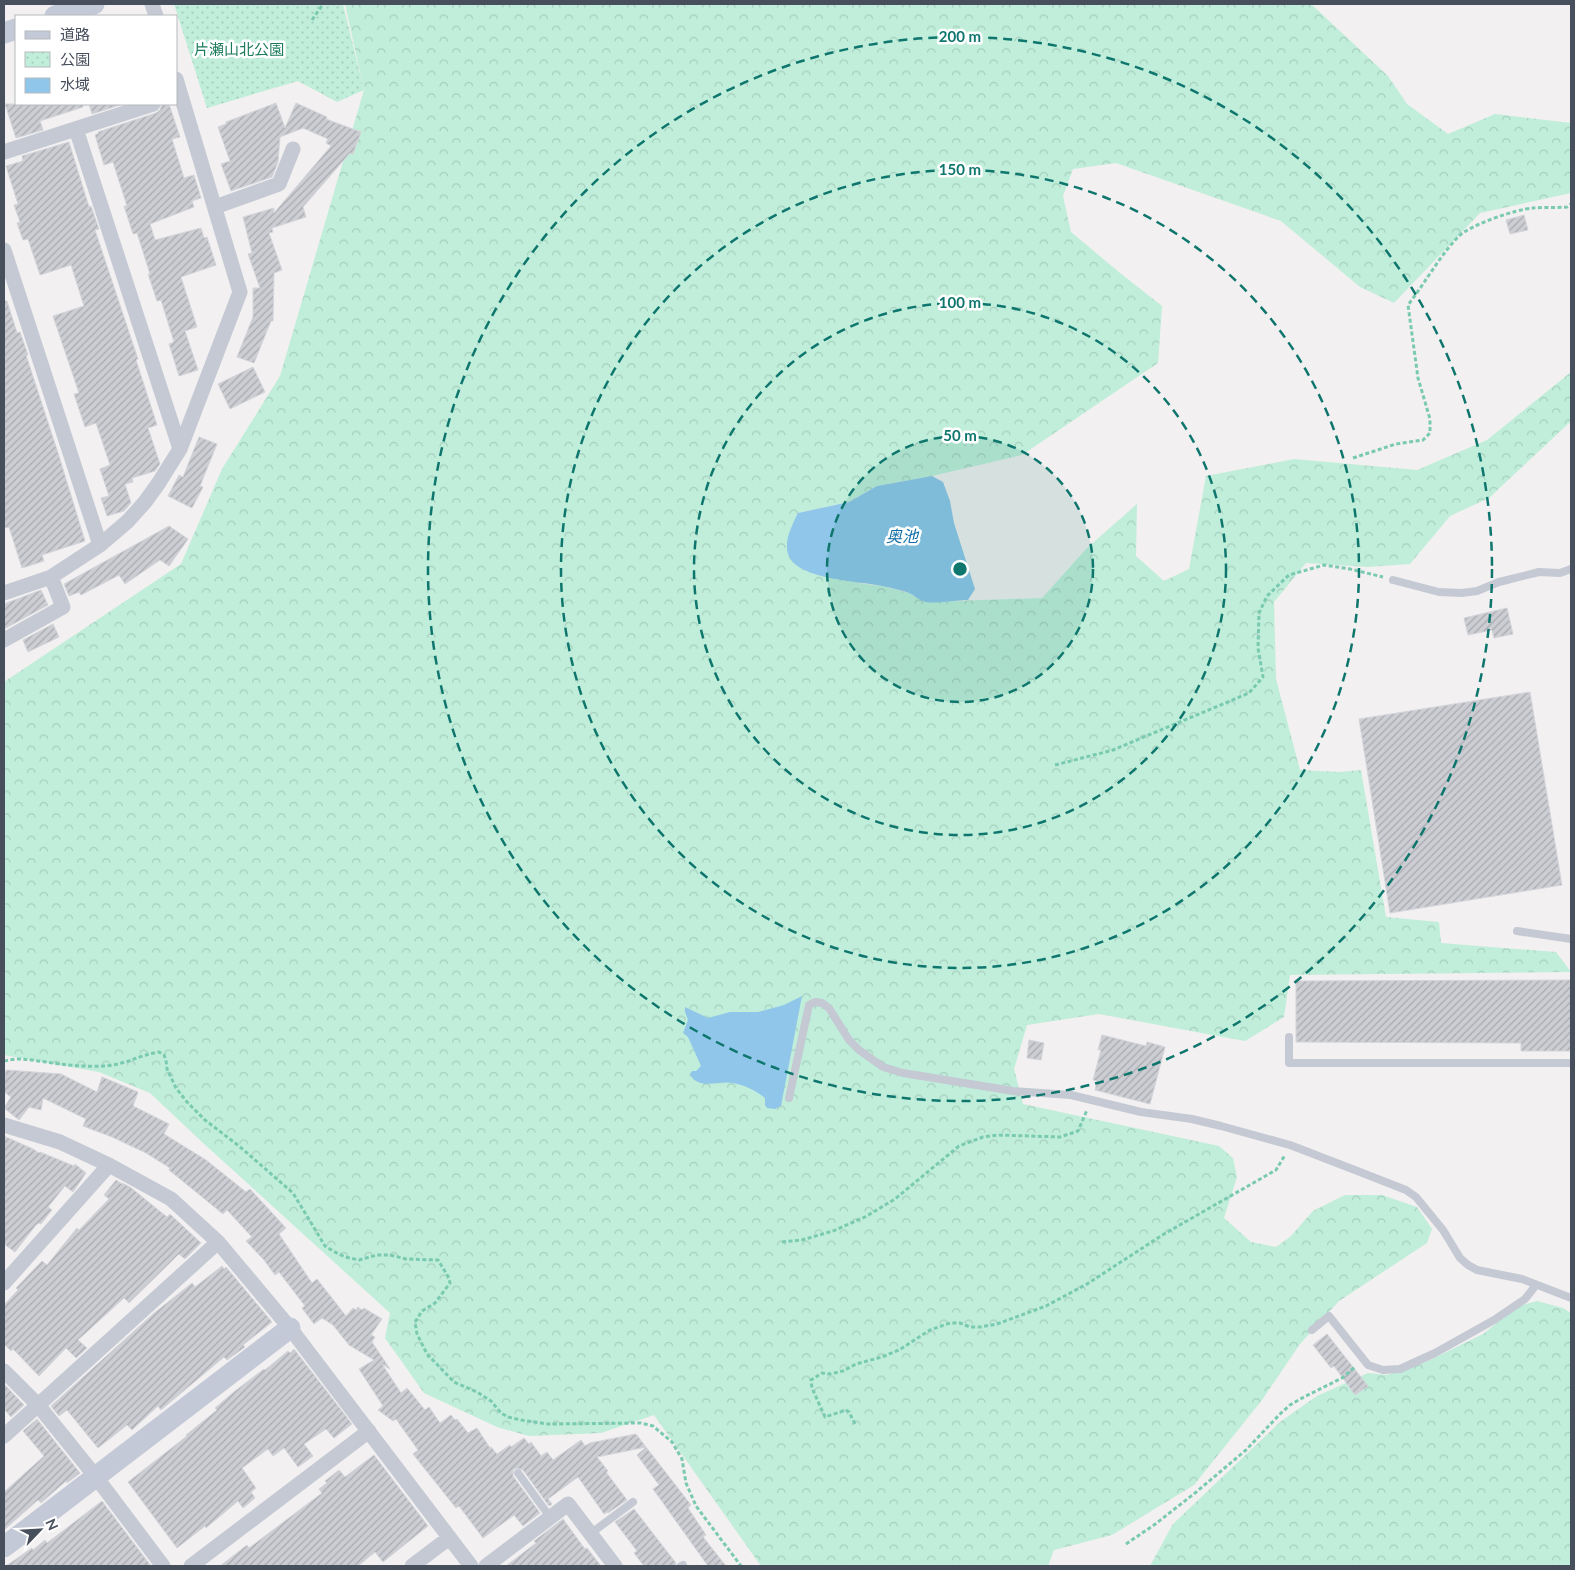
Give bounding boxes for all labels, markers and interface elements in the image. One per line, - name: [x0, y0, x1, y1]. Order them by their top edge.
- legend: [15, 15, 178, 105]
- text: 道路: [60, 25, 90, 43]
- text: 200 m: [939, 27, 981, 45]
- park label: 片瀬山北公園: [194, 40, 284, 58]
- text: 公園: [60, 50, 90, 68]
- text: 水域: [60, 75, 90, 93]
- text: 150 m: [939, 160, 981, 178]
- text: 100 m: [939, 293, 981, 311]
- text: 50 m: [943, 426, 977, 444]
- water label: 奥池: [886, 526, 920, 545]
- centre of rings: [951, 560, 969, 578]
- north arrow: [15, 1505, 65, 1555]
- text: N: [42, 1516, 62, 1533]

